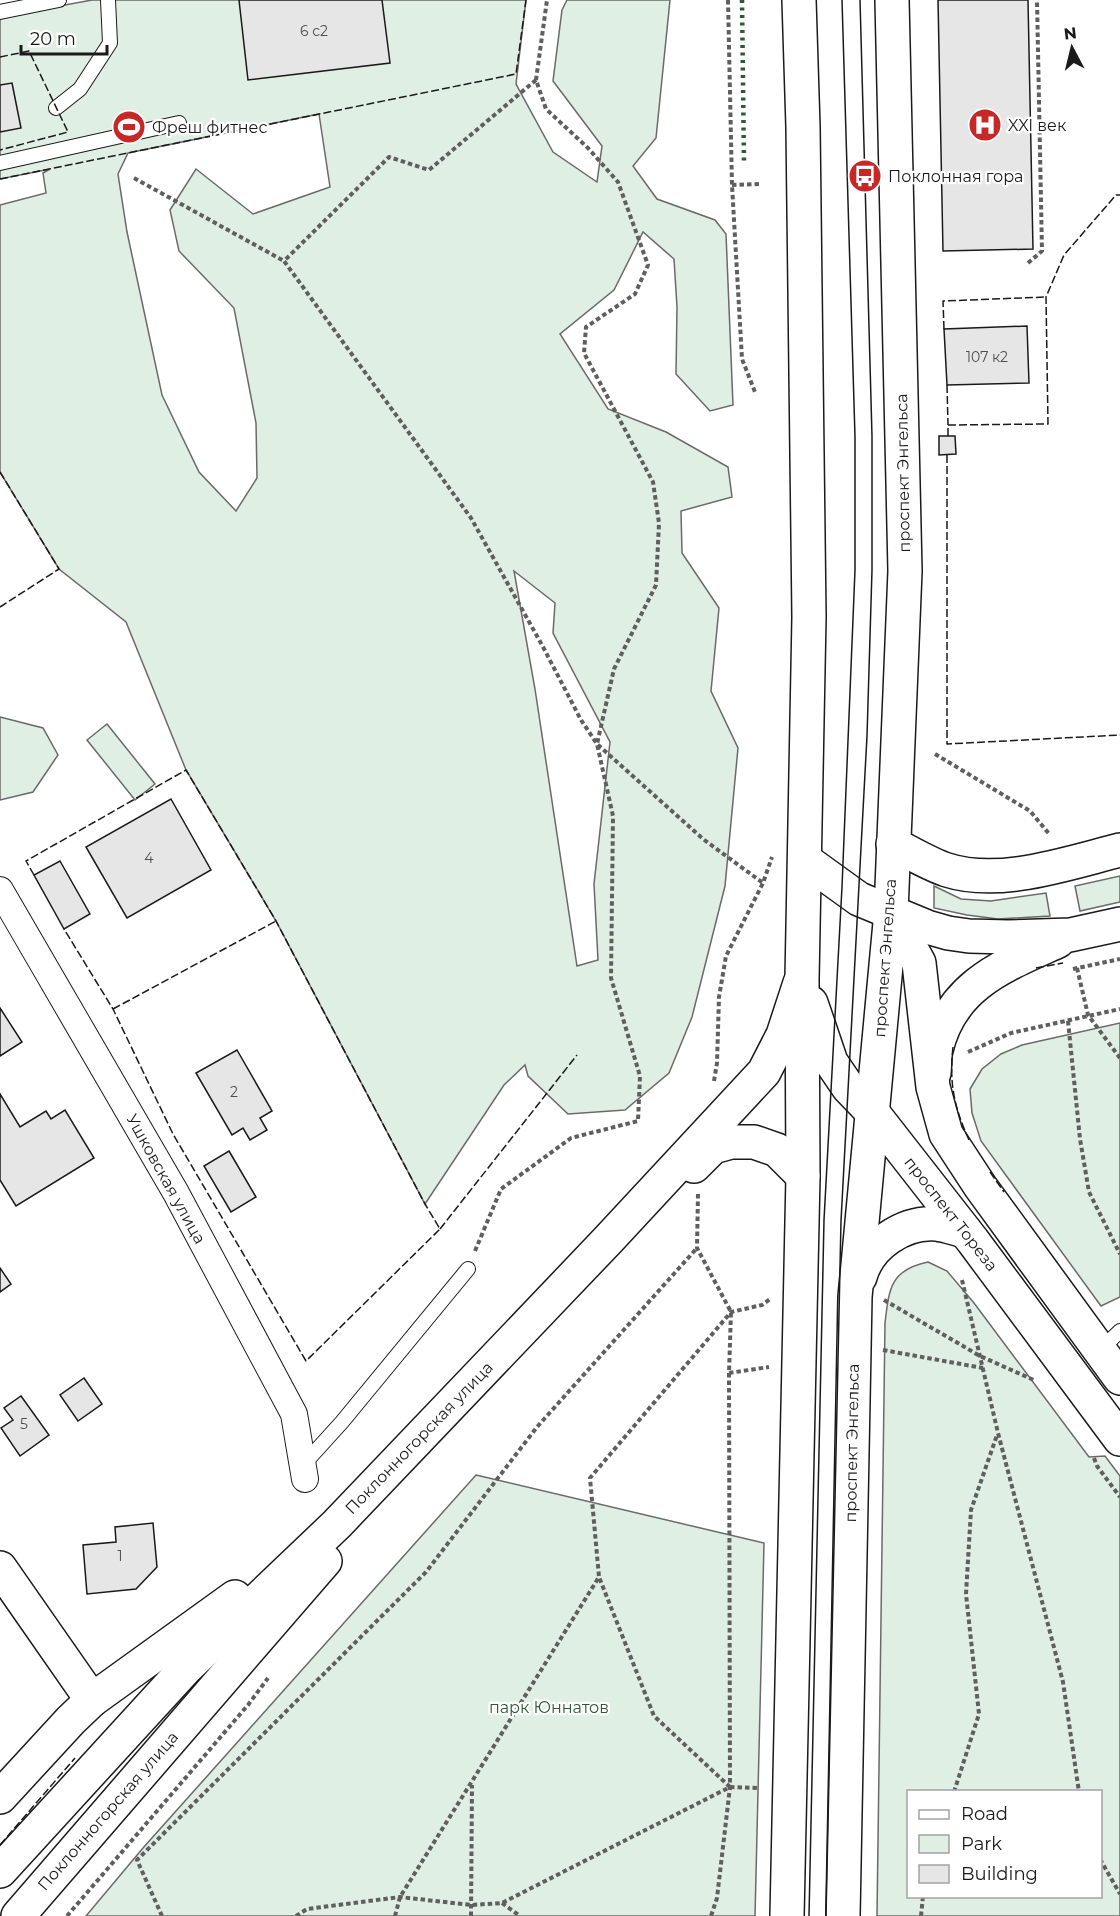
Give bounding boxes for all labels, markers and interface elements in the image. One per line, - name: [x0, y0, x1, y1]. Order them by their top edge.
- scale bar: [21, 18, 106, 56]
- north arrow: [1042, 18, 1102, 78]
- house number: 6 с2: [300, 22, 328, 40]
- text: N: [1063, 23, 1078, 44]
- text: 20 m: [30, 28, 76, 50]
- hospital icon: XXI век: [967, 107, 1003, 143]
- sports icon: Фреш фитнес: [111, 109, 147, 145]
- place label: XXI век: [1008, 116, 1067, 135]
- place label: Фреш фитнес: [152, 118, 267, 137]
- bus stop icon: Поклонная гора: [847, 158, 883, 194]
- place label: Поклонная гора: [888, 167, 1023, 186]
- house number: 107 к2: [966, 348, 1008, 366]
- street label: проспект Энгельса: [892, 393, 914, 553]
- house number: 4: [144, 849, 154, 867]
- street label: проспект Энгельса: [870, 878, 900, 1038]
- house number: 2: [230, 1083, 238, 1101]
- street label: Ушковская улица: [122, 1111, 210, 1247]
- street label: проспект Тореза: [900, 1153, 1002, 1275]
- street label: Поклонногорская улица: [341, 1358, 497, 1518]
- street label: проспект Энгельса: [841, 1363, 863, 1523]
- house number: 5: [20, 1415, 28, 1433]
- house number: 1: [117, 1547, 123, 1565]
- park label: парк Юннатов: [489, 1698, 609, 1717]
- street label: Поклонногорская улица: [34, 1728, 182, 1894]
- legend: [907, 1790, 1102, 1898]
- text: Road: [961, 1803, 1008, 1825]
- text: Park: [961, 1833, 1002, 1855]
- text: Building: [961, 1863, 1038, 1885]

